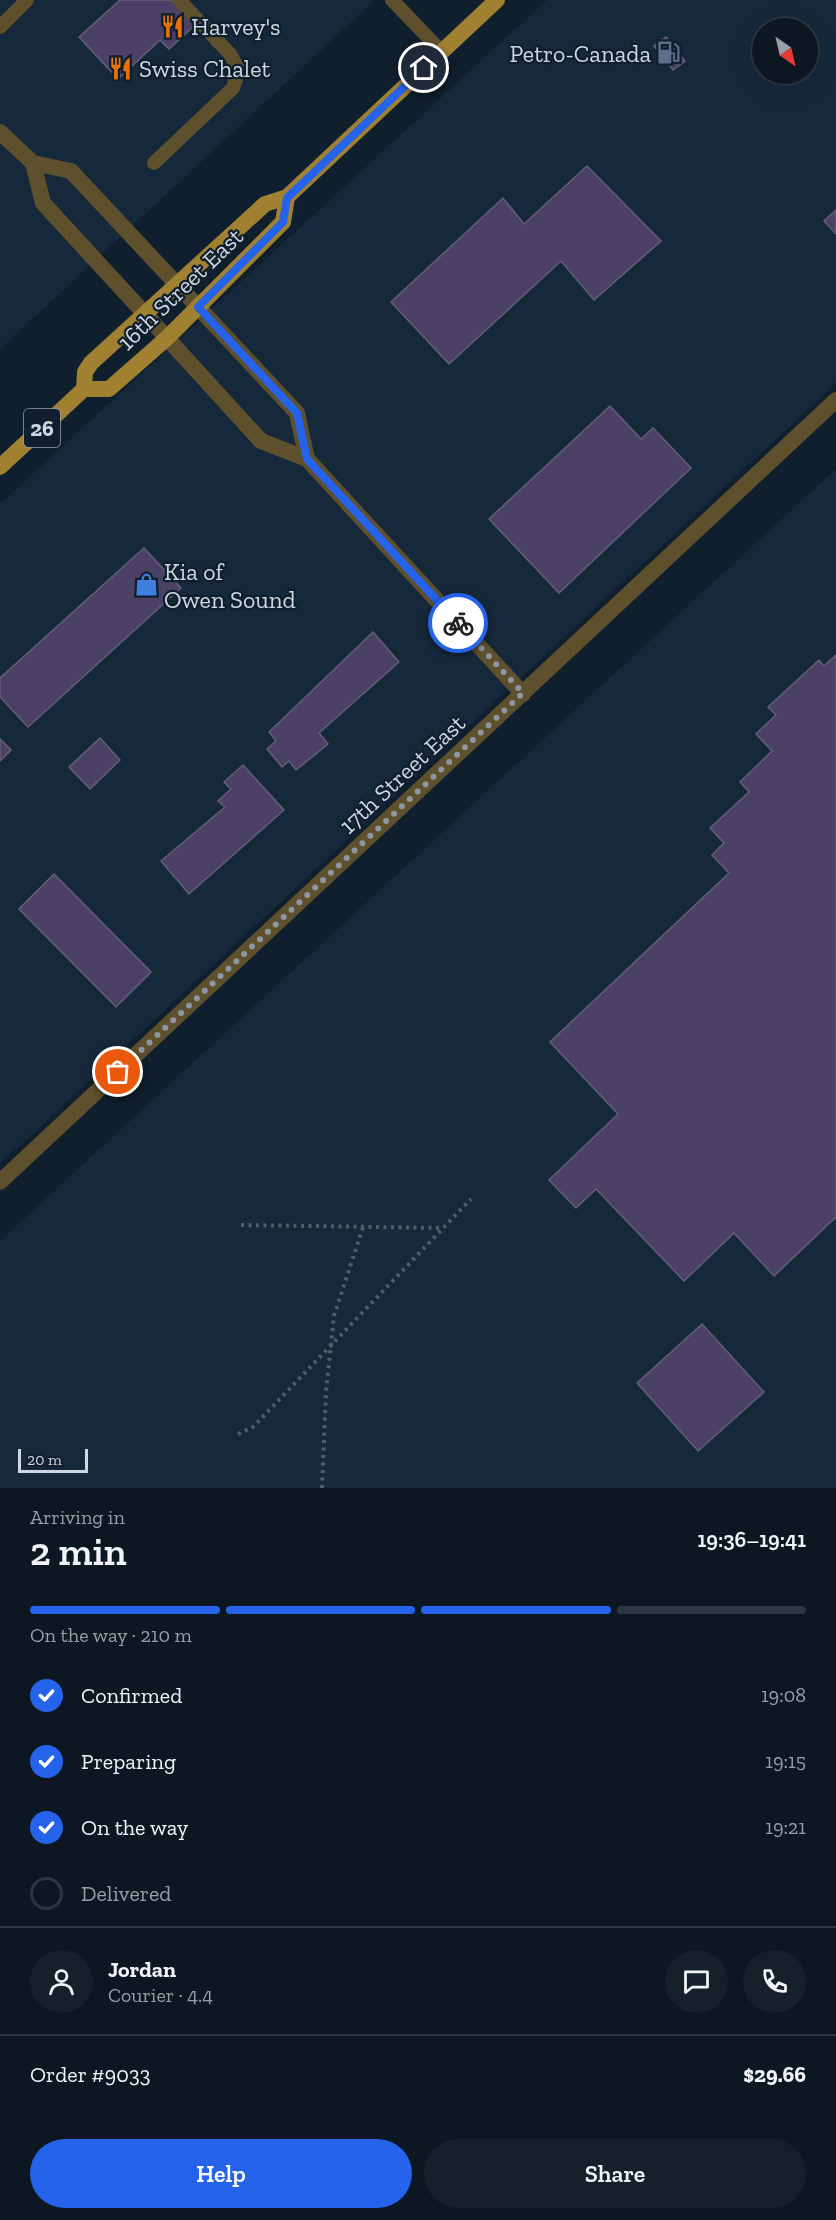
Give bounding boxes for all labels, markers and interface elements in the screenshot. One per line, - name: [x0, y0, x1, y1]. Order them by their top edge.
- place label: Harvey's: [191, 12, 281, 41]
- restaurant icon: Harvey's: [160, 13, 186, 39]
- north arrow: [752, 18, 818, 84]
- map controls: [752, 18, 818, 84]
- place label: Petro-Canada: [510, 39, 651, 68]
- fuel station icon: Petro-Canada: [656, 40, 682, 66]
- pin: [398, 42, 449, 93]
- icon: home: [407, 51, 440, 84]
- place label: Swiss Chalet: [139, 54, 270, 83]
- restaurant icon: Swiss Chalet: [108, 55, 134, 81]
- street label: 16th Street East: [111, 222, 249, 356]
- road number: 26: [24, 409, 60, 447]
- place label: Kia of Owen Sound: [164, 557, 296, 614]
- shop icon: Kia of Owen Sound: [133, 572, 159, 598]
- courier: [428, 593, 488, 653]
- icon: bike: [442, 607, 475, 640]
- street label: 17th Street East: [333, 708, 471, 840]
- pin: [92, 1046, 143, 1097]
- icon: bag: [101, 1055, 134, 1088]
- scale bar: [18, 1446, 88, 1474]
- text: 20 m: [27, 1450, 62, 1469]
- text: Arriving in: [30, 1505, 125, 1529]
- text: 19:36–19:41: [697, 1526, 806, 1553]
- text: 2 min: [30, 1528, 127, 1575]
- text: On the way · 210 m: [30, 1623, 192, 1647]
- icon: check: [30, 1679, 63, 1712]
- text: Confirmed: [81, 1682, 182, 1709]
- text: 19:08: [761, 1683, 806, 1707]
- icon: check: [30, 1745, 63, 1778]
- text: Preparing: [81, 1748, 176, 1775]
- text: 19:15: [765, 1749, 806, 1773]
- icon: check: [30, 1811, 63, 1844]
- text: On the way: [81, 1814, 188, 1841]
- text: 19:21: [765, 1815, 806, 1839]
- text: Delivered: [81, 1880, 171, 1907]
- button: person: [30, 1950, 93, 2013]
- button: chat: [665, 1950, 728, 2013]
- button: phone: [743, 1950, 806, 2013]
- text: Jordan: [108, 1956, 176, 1983]
- text: Courier · 4.4: [108, 1983, 213, 2007]
- text: Order #9033: [30, 2061, 150, 2088]
- text: $29.66: [743, 2061, 806, 2088]
- button: Help: [30, 2139, 412, 2208]
- button: Share: [424, 2139, 806, 2208]

